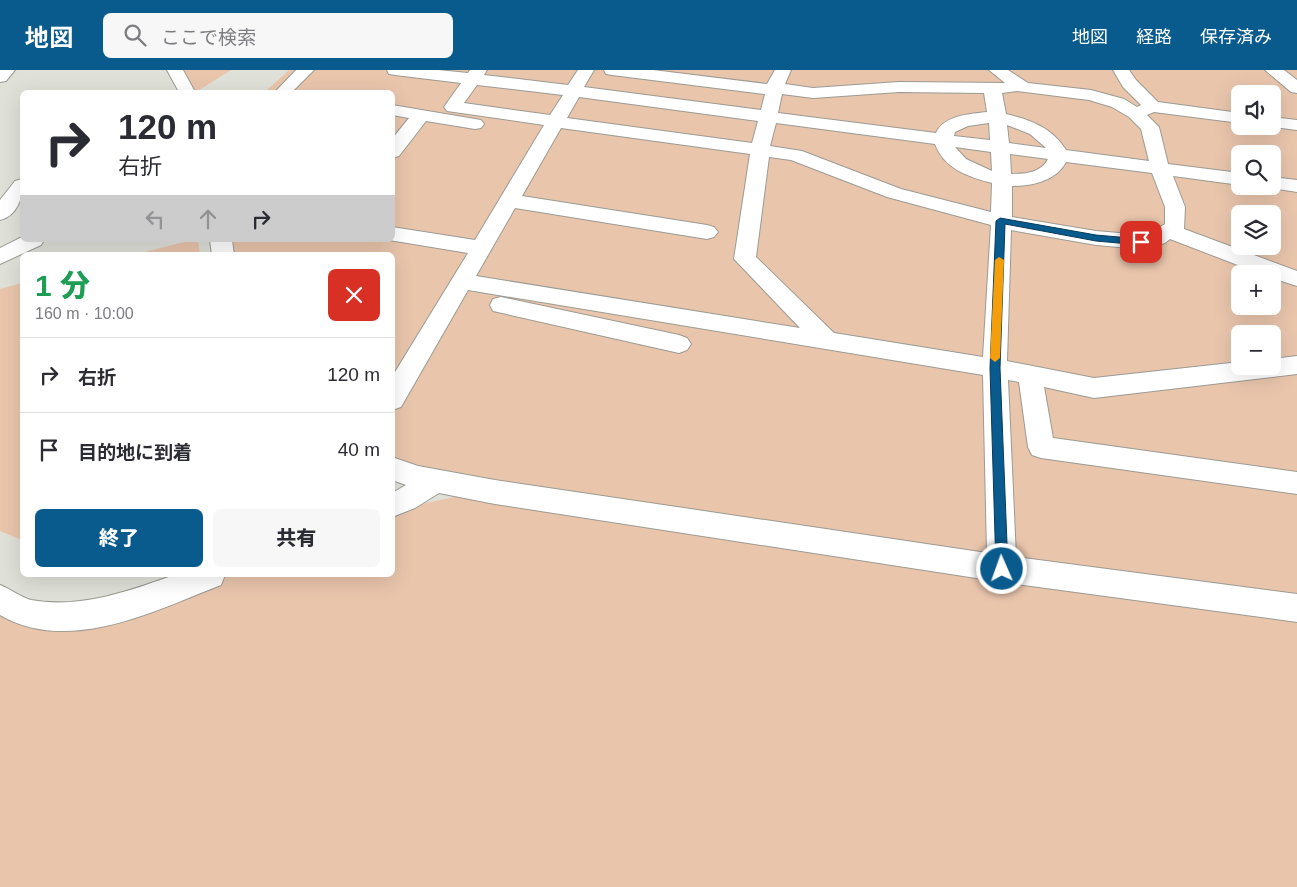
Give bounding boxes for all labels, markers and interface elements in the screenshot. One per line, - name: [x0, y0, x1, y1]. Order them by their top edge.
- search box: [103, 13, 453, 58]
- icon: search: [121, 21, 149, 49]
- text: 地図: [25, 24, 73, 51]
- text: ここで検索: [161, 27, 256, 48]
- text: 地図: [1072, 27, 1108, 47]
- text: 経路: [1136, 27, 1172, 47]
- text: 保存済み: [1200, 27, 1272, 47]
- map controls: [1231, 85, 1281, 375]
- button: sound: [1231, 85, 1281, 135]
- text: 120 m: [118, 107, 217, 146]
- icon: right: [35, 110, 100, 175]
- button: search: [1231, 145, 1281, 195]
- text: 右折: [118, 154, 162, 179]
- icon: left: [141, 205, 169, 233]
- icon: ahead: [194, 205, 222, 233]
- icon: right: [247, 205, 275, 233]
- button: layers: [1231, 205, 1281, 255]
- pin: [1120, 221, 1162, 263]
- icon: arrive: [1127, 228, 1155, 256]
- button: +: [1231, 265, 1281, 315]
- text: 1 分: [35, 269, 90, 302]
- button: close: [328, 269, 380, 321]
- text: 160 m · 10:00: [35, 305, 134, 322]
- button: −: [1231, 325, 1281, 375]
- icon: right: [35, 361, 63, 389]
- text: 120 m: [327, 364, 380, 385]
- text: 右折: [78, 367, 116, 388]
- icon: arrive: [35, 436, 63, 464]
- text: 40 m: [338, 439, 380, 460]
- text: 目的地に到着: [78, 442, 192, 463]
- button: 終了: [35, 509, 203, 567]
- button: 共有: [213, 509, 380, 567]
- position arrow: [975, 542, 1027, 594]

